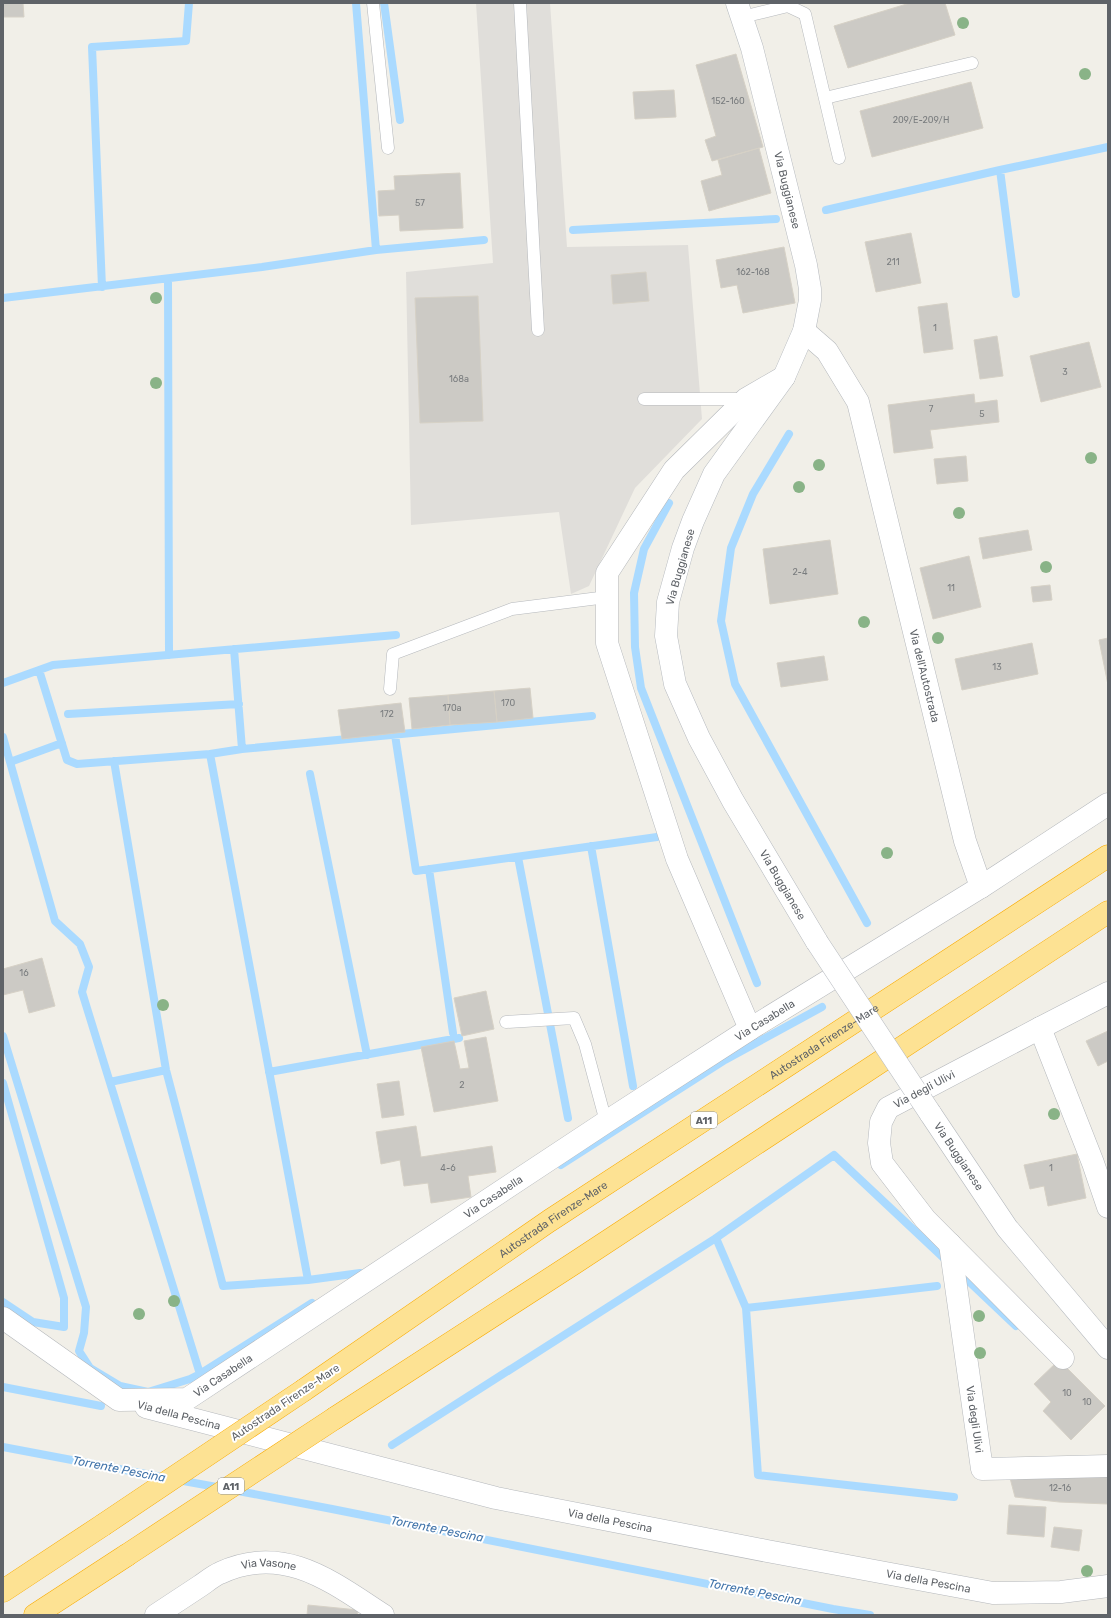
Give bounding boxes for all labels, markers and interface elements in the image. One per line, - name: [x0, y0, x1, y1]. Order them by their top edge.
- house number: 152-160: [711, 96, 745, 106]
- house number: 209/E-209/H: [893, 115, 949, 125]
- street label: Via Buggianese: [771, 150, 803, 230]
- house number: 57: [415, 198, 425, 208]
- house number: 211: [887, 257, 900, 267]
- house number: 162-168: [736, 267, 770, 277]
- house number: 1: [933, 323, 937, 333]
- house number: 3: [1062, 367, 1068, 377]
- house number: 168a: [449, 374, 469, 384]
- house number: 7: [929, 404, 934, 414]
- house number: 5: [979, 409, 985, 419]
- street label: Via Buggianese: [663, 527, 698, 607]
- house number: 2-4: [792, 567, 808, 577]
- house number: 11: [947, 583, 955, 593]
- street label: Via dell'Autostrada: [907, 628, 942, 724]
- house number: 13: [992, 662, 1002, 672]
- house number: 170: [501, 698, 515, 708]
- house number: 170a: [442, 703, 462, 713]
- house number: 172: [380, 709, 394, 719]
- street label: Via Buggianese: [757, 848, 808, 922]
- house number: 16: [19, 968, 29, 978]
- street label: Via Casabella: [733, 997, 797, 1044]
- street label: Autostrada Firenze-Mare: [767, 1001, 881, 1082]
- street label: Via degli Ulivi: [891, 1068, 957, 1111]
- house number: 2: [459, 1080, 465, 1090]
- road number: A11: [691, 1112, 717, 1128]
- street label: Via Buggianese: [931, 1120, 986, 1193]
- house number: 4-6: [440, 1163, 456, 1173]
- house number: 1: [1049, 1163, 1053, 1173]
- street label: Via Casabella: [461, 1173, 525, 1221]
- street label: Autostrada Firenze-Mare: [496, 1179, 610, 1261]
- street label: Via Casabella: [191, 1352, 255, 1400]
- street label: Autostrada Firenze-Mare: [229, 1361, 342, 1444]
- street label: Via degli Ulivi: [963, 1385, 986, 1454]
- house number: 10: [1062, 1388, 1072, 1398]
- house number: 10: [1082, 1397, 1092, 1407]
- street label: Via della Pescina: [136, 1398, 222, 1433]
- water label: Torrente Pescina: [71, 1453, 167, 1485]
- road number: A11: [218, 1478, 244, 1494]
- house number: 12-16: [1049, 1483, 1072, 1493]
- street label: Via della Pescina: [567, 1506, 653, 1535]
- water label: Torrente Pescina: [389, 1513, 485, 1545]
- street label: Via Vasone: [240, 1556, 298, 1574]
- street label: Via della Pescina: [885, 1567, 972, 1596]
- water label: Torrente Pescina: [707, 1576, 803, 1608]

